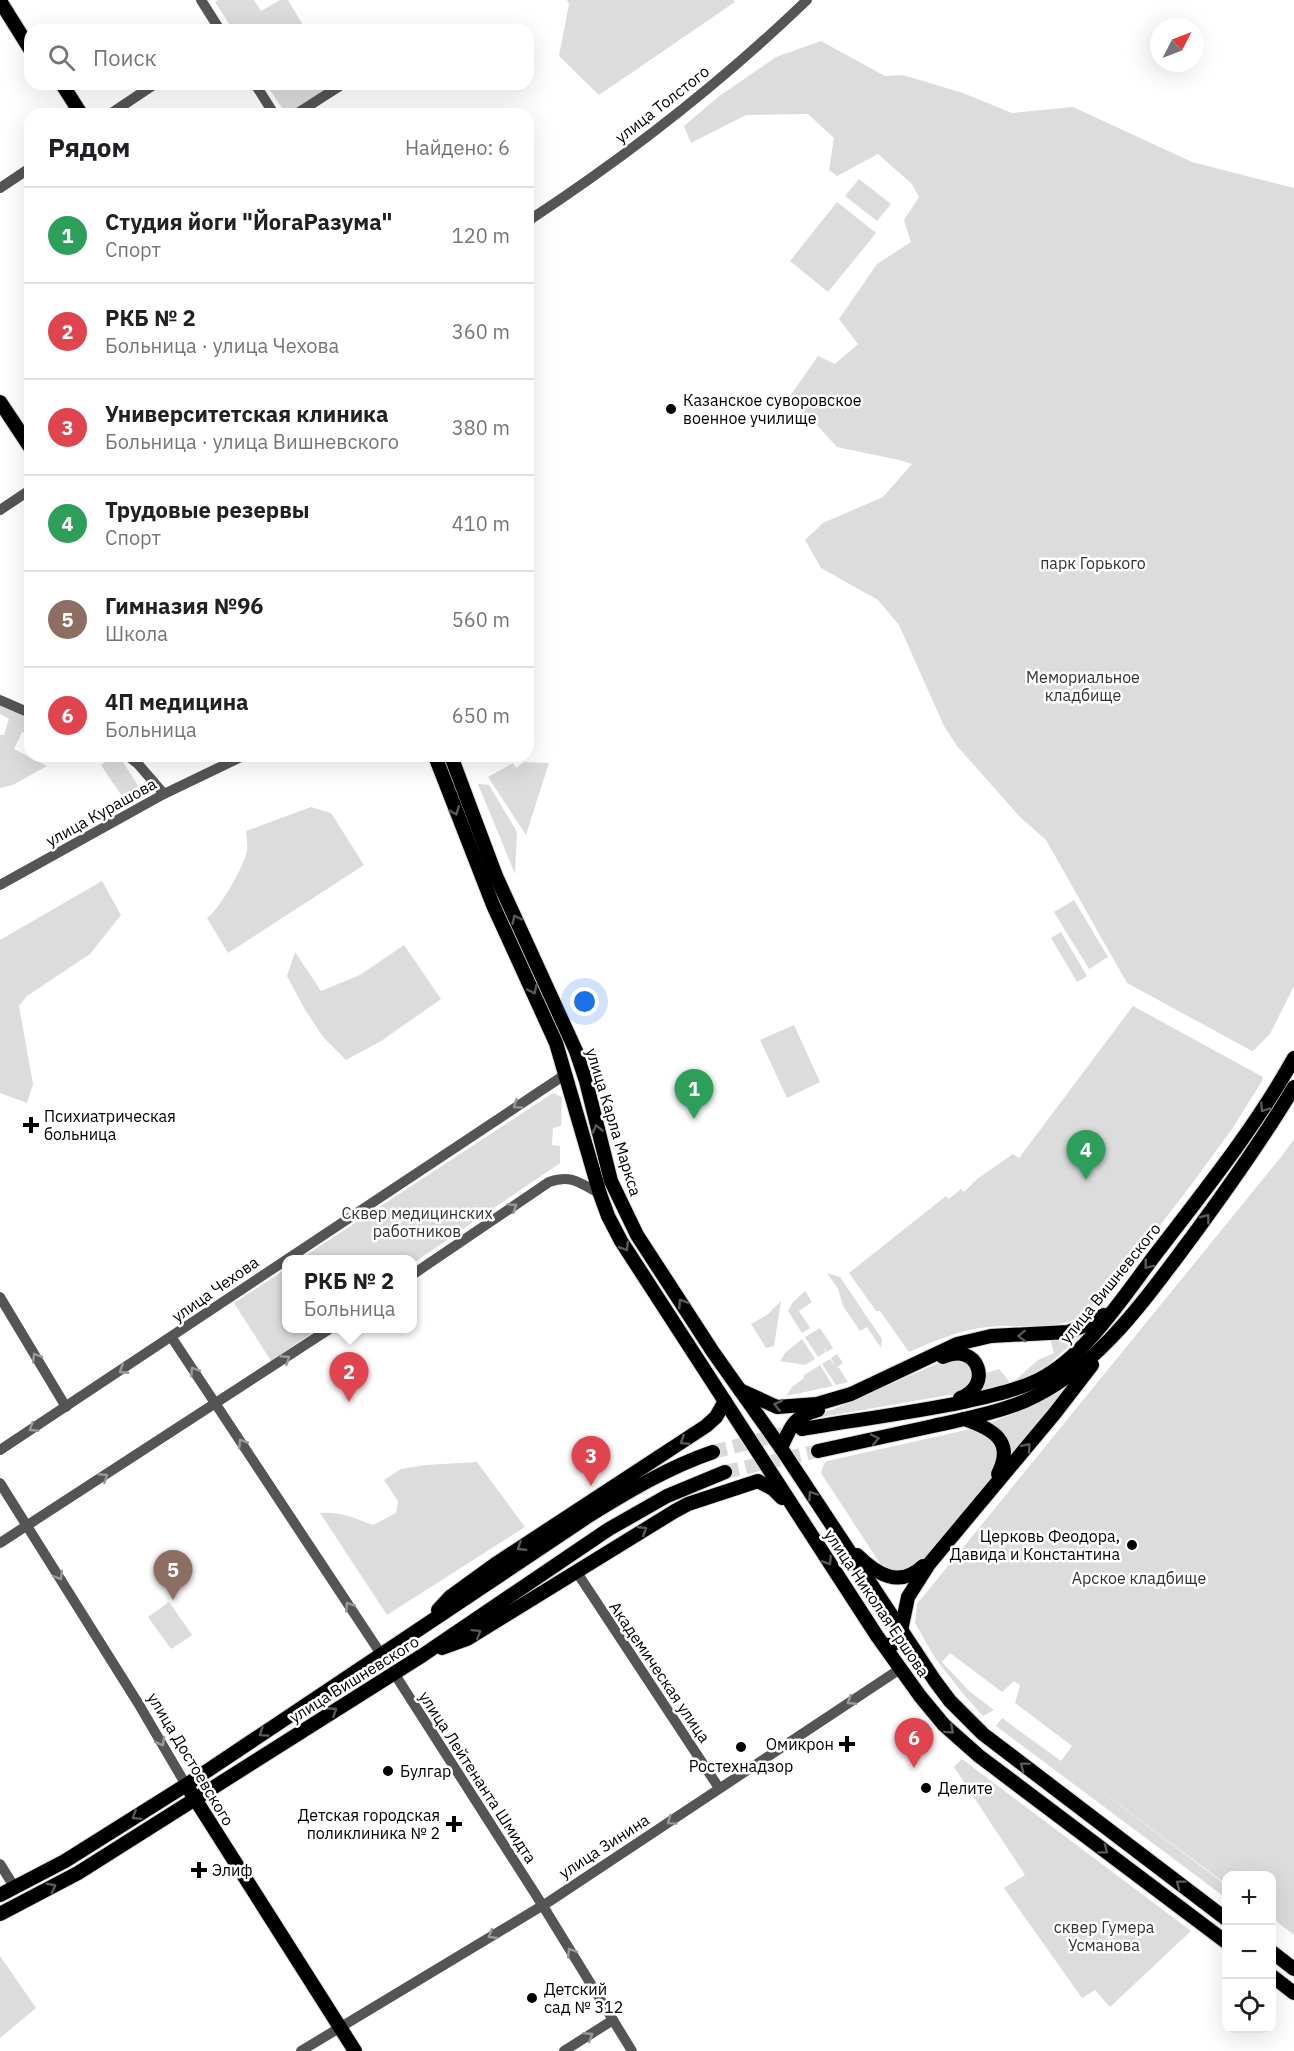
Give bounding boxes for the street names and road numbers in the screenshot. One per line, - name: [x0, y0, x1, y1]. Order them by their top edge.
- street label: улица Толстого: [611, 61, 713, 147]
- street label: улица Курашова: [42, 773, 160, 851]
- street label: улица Карла Маркса: [582, 1046, 646, 1199]
- street label: улица Вишневского: [1055, 1219, 1165, 1347]
- street label: улица Чехова: [168, 1252, 263, 1326]
- street label: улица Николая Ершова: [820, 1525, 934, 1681]
- street label: Академическая улица: [605, 1598, 715, 1747]
- street label: улица Вишневского: [286, 1631, 423, 1727]
- street label: улица Лейтенанта Шмидта: [415, 1687, 541, 1867]
- street label: улица Достоевского: [143, 1689, 239, 1829]
- street label: улица Зинина: [555, 1809, 653, 1883]

